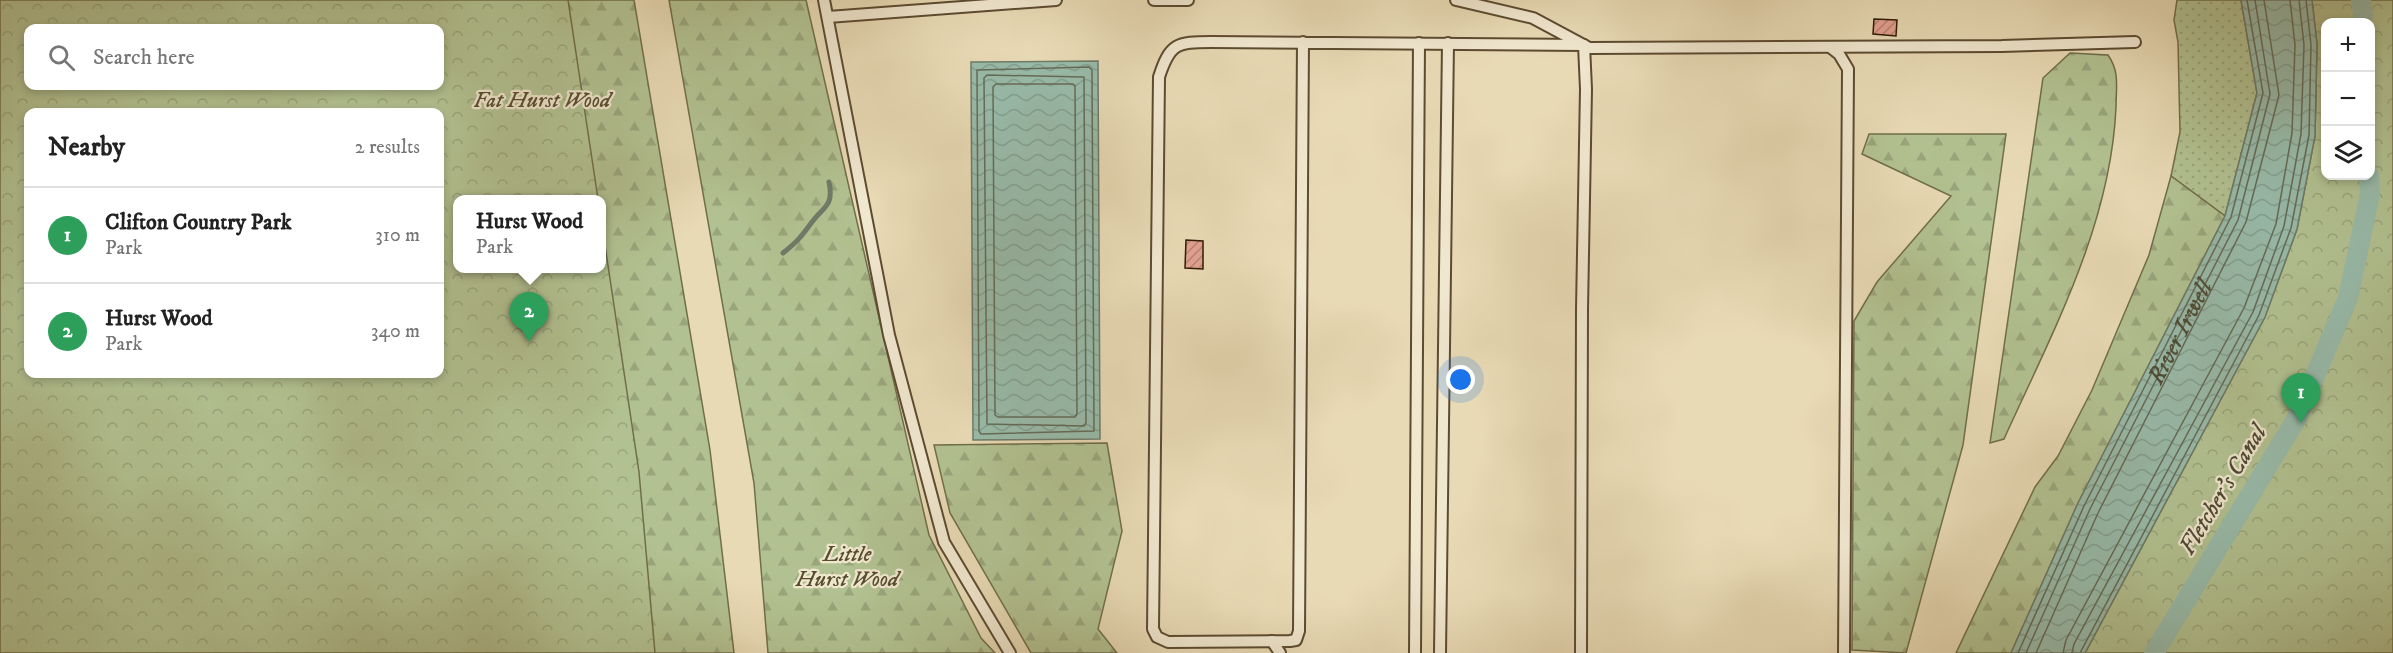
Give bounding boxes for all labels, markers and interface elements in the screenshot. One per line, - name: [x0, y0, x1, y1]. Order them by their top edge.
- map controls: [2321, 18, 2375, 180]
- button: +: [2321, 18, 2375, 72]
- search box: [24, 24, 444, 90]
- icon: search: [45, 41, 78, 74]
- text: Search here: [93, 44, 195, 71]
- button: −: [2321, 72, 2375, 126]
- park label: Fat Hurst Wood: [473, 87, 614, 114]
- button: layers: [2321, 126, 2375, 180]
- text: Nearby: [48, 131, 125, 164]
- text: 2 results: [355, 135, 420, 160]
- popup: [453, 195, 606, 273]
- text: Hurst Wood: [476, 208, 583, 235]
- text: Clifton Country Park: [105, 209, 292, 236]
- text: 1: [64, 223, 71, 248]
- text: 310 m: [375, 223, 420, 248]
- text: Park: [476, 235, 513, 260]
- text: Park: [105, 236, 142, 261]
- water label: River Irwell: [2141, 273, 2221, 391]
- pin: 2: [510, 292, 548, 342]
- text: Hurst Wood: [105, 305, 213, 332]
- text: 2: [63, 319, 72, 344]
- text: 340 m: [371, 319, 420, 344]
- text: Park: [105, 332, 142, 357]
- your location: [1446, 365, 1475, 394]
- pin: 1: [2282, 374, 2320, 423]
- water label: Fletcher's Canal: [2172, 417, 2275, 560]
- park label: Little Hurst Wood: [795, 541, 902, 593]

